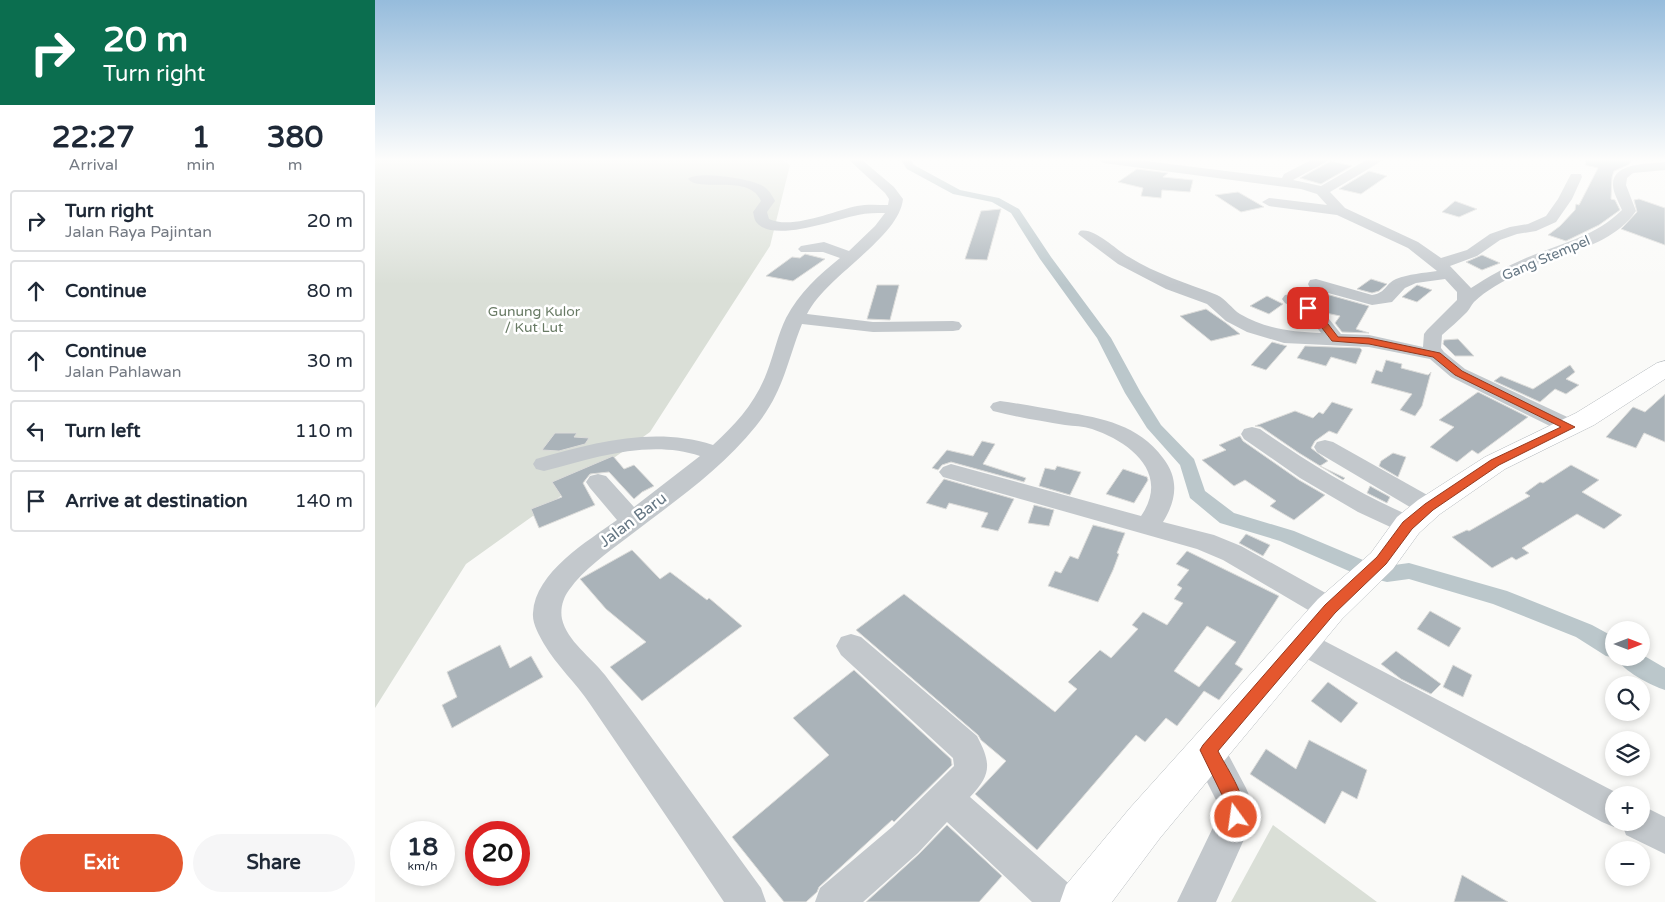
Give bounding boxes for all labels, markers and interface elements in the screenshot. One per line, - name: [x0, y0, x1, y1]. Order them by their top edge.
- text: 20 m: [103, 19, 188, 61]
- icon: right: [20, 20, 85, 85]
- text: Turn right: [103, 61, 205, 87]
- text: 22:27: [52, 119, 135, 156]
- text: 1: [191, 119, 210, 156]
- text: 380: [267, 119, 323, 156]
- text: Arrival: [69, 155, 118, 175]
- text: min: [187, 155, 215, 175]
- text: m: [288, 155, 302, 175]
- text: Turn right: [65, 200, 153, 222]
- icon: right: [22, 207, 50, 235]
- text: 20 m: [307, 210, 353, 232]
- text: Jalan Raya Pajintan: [65, 222, 212, 242]
- street label: Gang Stempel: [1499, 232, 1593, 284]
- icon: ahead: [22, 277, 50, 305]
- text: Continue: [65, 280, 147, 302]
- text: 80 m: [307, 280, 353, 302]
- pin: [1287, 287, 1329, 329]
- icon: arrive: [1294, 294, 1322, 322]
- park label: Gunung Kulor / Kut Lut: [488, 303, 581, 336]
- text: Continue: [65, 340, 147, 362]
- icon: ahead: [22, 347, 50, 375]
- text: 30 m: [307, 350, 353, 372]
- text: Jalan Pahlawan: [65, 362, 182, 382]
- icon: left: [22, 417, 50, 445]
- text: Turn left: [65, 420, 141, 442]
- text: 110 m: [295, 420, 353, 442]
- icon: arrive: [22, 487, 50, 515]
- street label: Jalan Baru: [595, 488, 671, 552]
- text: Arrive at destination: [65, 490, 248, 512]
- text: 140 m: [295, 490, 353, 512]
- north arrow: [1605, 621, 1650, 666]
- map controls: [1605, 621, 1650, 886]
- button: search: [1605, 676, 1650, 721]
- button: layers: [1605, 731, 1650, 776]
- button: +: [1605, 786, 1650, 831]
- position arrow: [1209, 790, 1261, 842]
- speed limit sign: 20: [465, 821, 530, 886]
- text: 18: [407, 832, 438, 862]
- button: Exit: [20, 834, 183, 892]
- button: Share: [193, 834, 355, 892]
- button: −: [1605, 841, 1650, 886]
- text: km/h: [407, 859, 438, 873]

